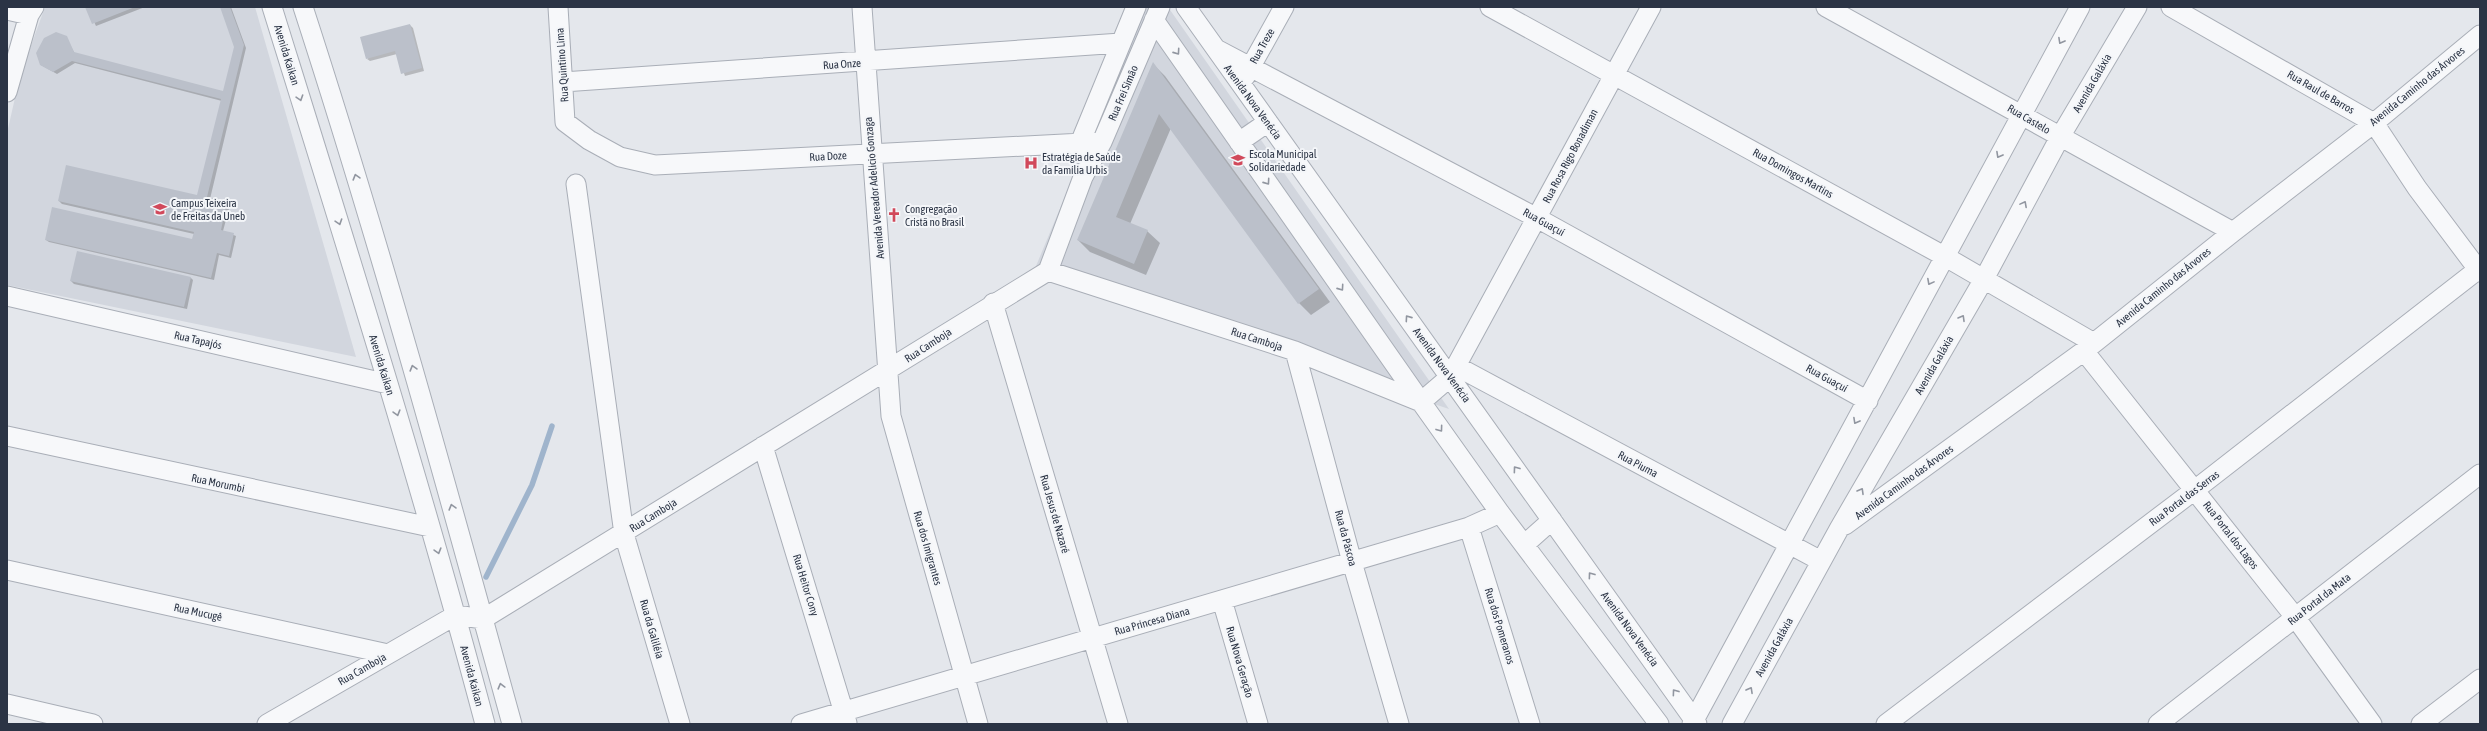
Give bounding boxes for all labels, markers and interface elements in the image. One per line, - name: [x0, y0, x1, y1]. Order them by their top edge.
- street label: Avenida Kaikan: [272, 23, 302, 87]
- street label: Rua Treze: [1247, 26, 1277, 66]
- street label: Rua Quintino Lima: [553, 27, 571, 103]
- one-way arrow: [2059, 37, 2066, 44]
- street label: Avenida Caminho das Árvores: [2367, 44, 2467, 128]
- one-way arrow: [1172, 48, 1180, 55]
- street label: Avenida Galáxia: [2070, 52, 2114, 114]
- street label: Rua Onze: [823, 57, 861, 71]
- street label: Avenida Nova Venécia: [1222, 62, 1284, 142]
- street label: Rua Frei Simão: [1106, 63, 1140, 123]
- street label: Rua Raul de Barros: [2285, 68, 2357, 116]
- one-way arrow: [295, 94, 304, 101]
- street label: Rua Castelo: [2005, 102, 2053, 136]
- street label: Rua Rosa Rigo Bonadiman: [1540, 107, 1600, 205]
- street label: Avenida Vereador Adelicio Gonzaga: [862, 117, 886, 259]
- street label: Rua Domingos Martins: [1751, 146, 1835, 200]
- place label: Escola Municipal Solidariedade: [1249, 148, 1317, 173]
- street label: Rua Doze: [809, 149, 847, 163]
- place label: Estratégia de Saúde da Família Urbis: [1042, 151, 1121, 176]
- one-way arrow: [1996, 151, 2003, 158]
- school or university icon: Escola Municipal Solidariedade: [1230, 152, 1246, 168]
- hospital icon: Estratégia de Saúde da Família Urbis: [1023, 155, 1039, 171]
- one-way arrow: [352, 173, 361, 180]
- one-way arrow: [1262, 178, 1270, 185]
- place label: Campus Teixeira de Freitas da Uneb: [171, 197, 245, 222]
- school or university icon: Campus Teixeira de Freitas da Uneb: [152, 201, 168, 217]
- one-way arrow: [2020, 201, 2027, 208]
- place label: Congregação Cristã no Brasil: [905, 203, 964, 228]
- street label: Rua Guaçuí: [1521, 206, 1567, 239]
- church icon: Congregação Cristã no Brasil: [886, 207, 902, 223]
- one-way arrow: [335, 218, 343, 225]
- street label: Avenida Caminho das Árvores: [2113, 245, 2213, 329]
- one-way arrow: [1927, 277, 1935, 285]
- one-way arrow: [1336, 284, 1343, 291]
- one-way arrow: [1405, 315, 1413, 322]
- one-way arrow: [1957, 315, 1964, 322]
- street label: Rua Camboja: [902, 325, 954, 365]
- street label: Rua Camboja: [1230, 325, 1284, 353]
- street label: Avenida Nova Venécia: [1411, 325, 1473, 405]
- street label: Rua Tapajós: [173, 329, 223, 351]
- street label: Avenida Kaikan: [367, 333, 397, 397]
- street label: Avenida Galáxia: [1912, 334, 1956, 396]
- street label: Rua Guaçuí: [1804, 362, 1850, 395]
- one-way arrow: [409, 365, 418, 372]
- one-way arrow: [392, 409, 401, 416]
- one-way arrow: [1854, 417, 1861, 425]
- one-way arrow: [1435, 425, 1442, 432]
- street label: Avenida Caminho das Árvores: [1853, 442, 1956, 522]
- street label: Rua Piuma: [1616, 448, 1660, 480]
- one-way arrow: [1514, 467, 1521, 474]
- street label: Rua Portal das Serras: [2147, 468, 2221, 528]
- street label: Rua Morumbi: [190, 471, 246, 495]
- street label: Rua Jesus de Nazaré: [1038, 473, 1072, 555]
- one-way arrow: [1857, 487, 1864, 495]
- street label: Rua Camboja: [627, 496, 679, 534]
- street label: Rua Portal dos Lagos: [2201, 499, 2261, 571]
- one-way arrow: [448, 504, 457, 511]
- street label: Rua da Páscoa: [1333, 509, 1359, 567]
- street label: Rua dos Imigrantes: [912, 510, 944, 587]
- one-way arrow: [433, 548, 442, 555]
- street label: Rua Heitor Cony: [791, 552, 821, 618]
- street label: Rua Portal da Mata: [2285, 571, 2353, 627]
- one-way arrow: [1588, 572, 1596, 579]
- street label: Rua dos Pomeranos: [1483, 586, 1517, 666]
- street label: Avenida Nova Venécia: [1599, 589, 1661, 669]
- street label: Rua da Galiléia: [638, 598, 666, 660]
- street label: Rua Mucugê: [173, 601, 223, 623]
- street label: Rua Princesa Diana: [1113, 605, 1191, 637]
- street label: Avenida Galáxia: [1753, 615, 1795, 679]
- street label: Rua Nova Geração: [1224, 625, 1256, 699]
- street label: Avenida Kaikan: [458, 644, 486, 708]
- street label: Rua Camboja: [336, 650, 388, 688]
- one-way arrow: [497, 683, 506, 690]
- one-way arrow: [1746, 687, 1753, 694]
- one-way arrow: [1673, 690, 1680, 697]

